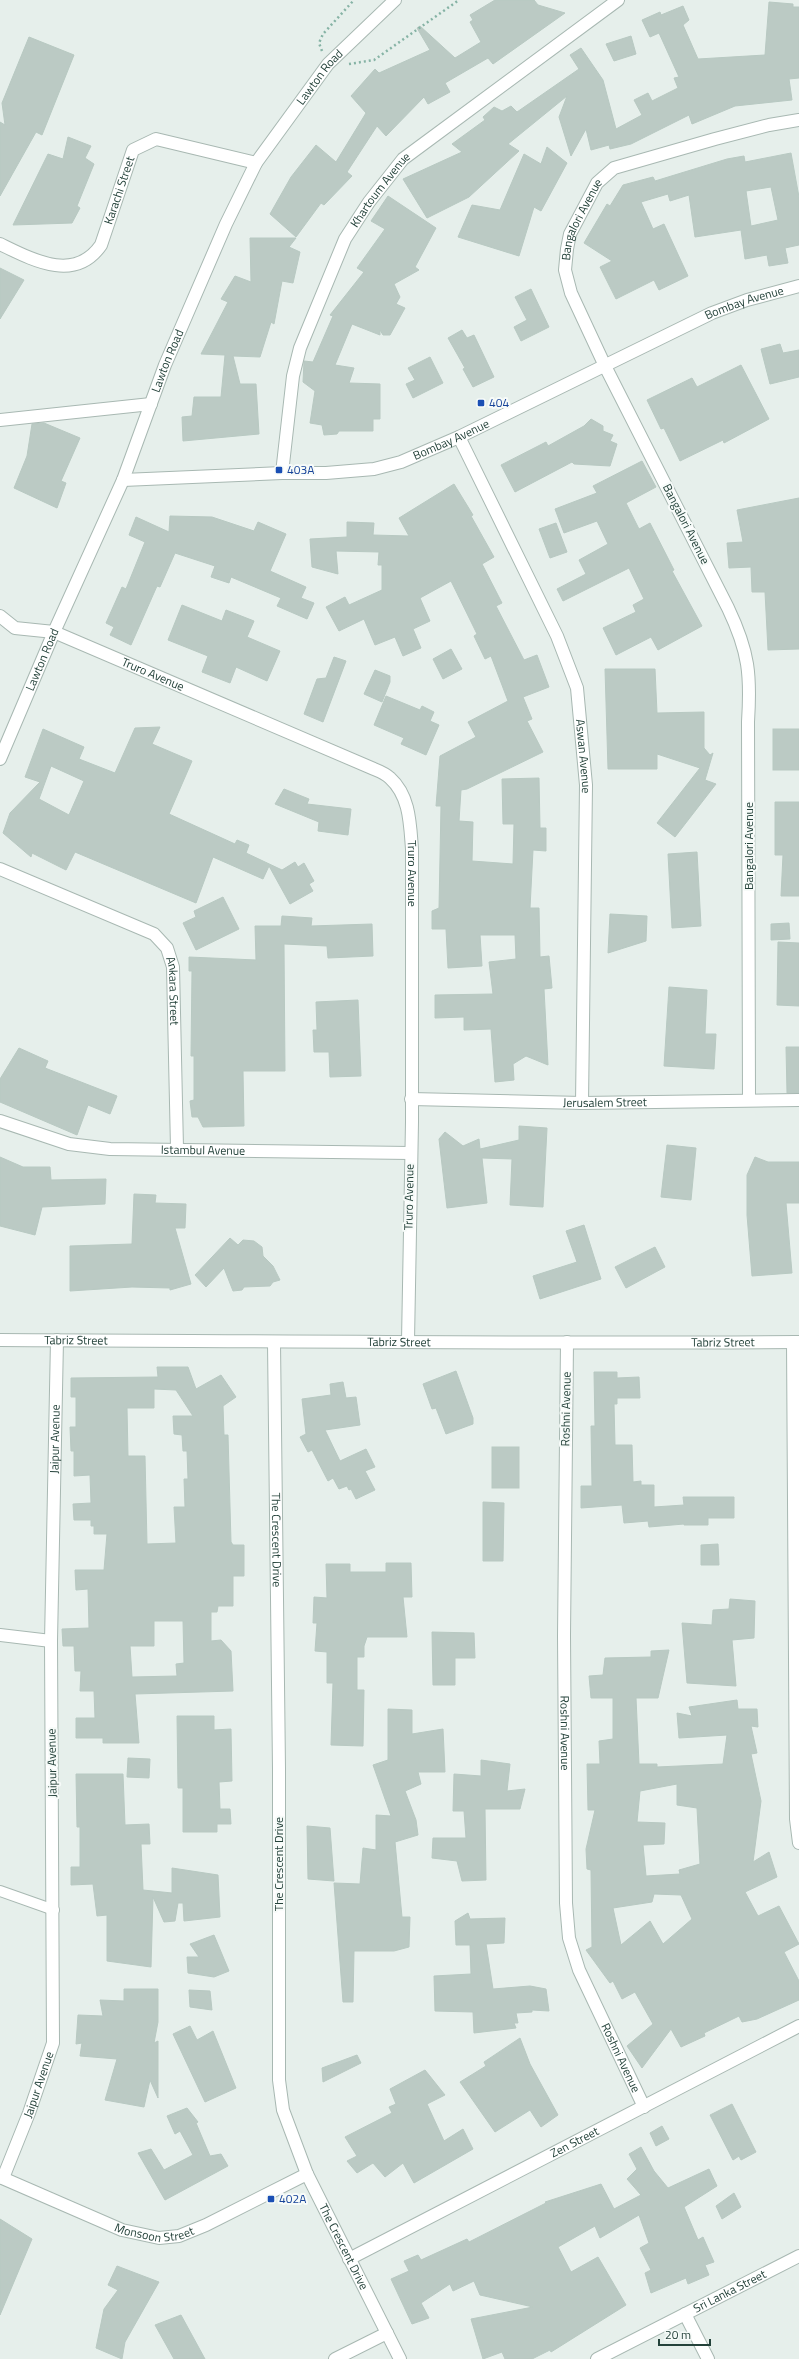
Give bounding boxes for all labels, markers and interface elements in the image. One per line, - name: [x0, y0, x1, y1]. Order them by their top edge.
- street label: Lawton Road: [291, 44, 347, 109]
- street label: Khartoum Avenue: [345, 147, 414, 231]
- street label: Karachi Street: [99, 153, 140, 227]
- street label: Bangalori Avenue: [556, 173, 606, 261]
- street label: Bombay Avenue: [701, 281, 786, 324]
- street label: Lawton Road: [146, 326, 188, 395]
- place label: 404: [489, 393, 509, 412]
- marker: 404: [476, 398, 486, 408]
- street label: Bombay Avenue: [410, 414, 492, 465]
- place label: 403A: [287, 460, 314, 479]
- marker: 403A: [274, 465, 284, 475]
- street label: Bangalori Avenue: [658, 480, 715, 567]
- street label: Lawton Road: [20, 625, 64, 694]
- street label: Truro Avenue: [119, 652, 187, 696]
- street label: Aswan Avenue: [571, 718, 596, 793]
- street label: Bangalori Avenue: [739, 802, 758, 890]
- street label: Truro Avenue: [402, 840, 422, 907]
- street label: Ankara Street: [161, 954, 184, 1026]
- street label: Jerusalem Street: [563, 1092, 648, 1112]
- street label: Istambul Avenue: [161, 1140, 245, 1160]
- street label: Truro Avenue: [398, 1164, 419, 1230]
- street label: Tabriz Street: [44, 1330, 108, 1350]
- street label: Tabriz Street: [367, 1332, 432, 1351]
- street label: Tabriz Street: [691, 1332, 756, 1352]
- street label: Roshni Avenue: [555, 1371, 576, 1447]
- street label: Jaipur Avenue: [44, 1404, 65, 1474]
- street label: The Crescent Drive: [267, 1493, 287, 1587]
- street label: Roshni Avenue: [555, 1695, 575, 1771]
- street label: Jaipur Avenue: [41, 1728, 62, 1798]
- street label: The Crescent Drive: [269, 1817, 288, 1911]
- street label: Roshni Avenue: [597, 2020, 646, 2096]
- street label: Jaipur Avenue: [18, 2049, 58, 2121]
- street label: Zen Street: [547, 2121, 603, 2162]
- place label: 402A: [279, 2189, 306, 2208]
- marker: 402A: [266, 2194, 276, 2204]
- street label: The Crescent Drive: [314, 2200, 374, 2293]
- street label: Monsoon Street: [111, 2218, 198, 2247]
- street label: Sri Lanka Street: [690, 2264, 770, 2317]
- scale bar: [659, 2321, 710, 2347]
- text: 20 m: [665, 2325, 691, 2344]

